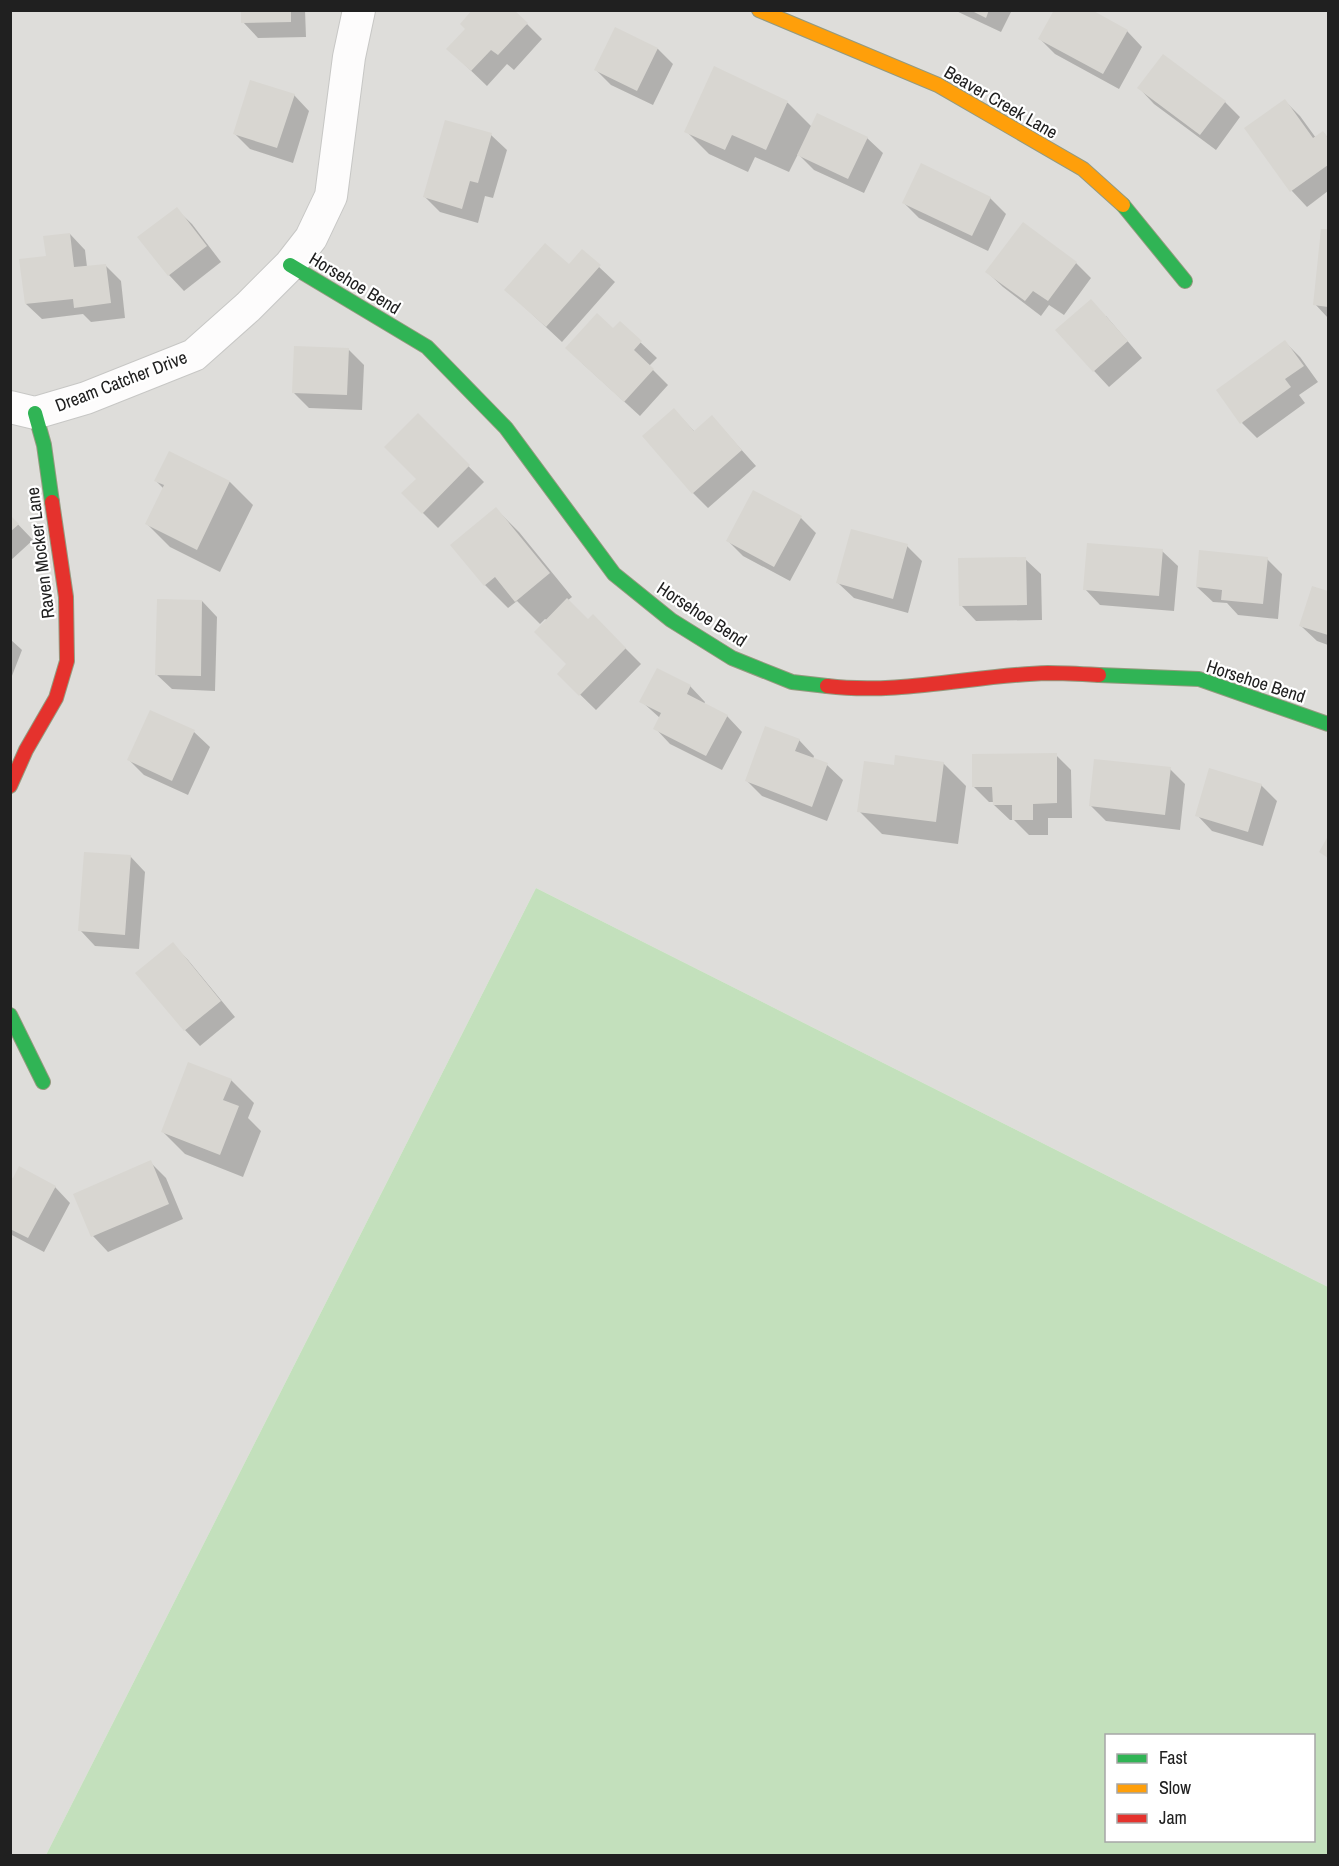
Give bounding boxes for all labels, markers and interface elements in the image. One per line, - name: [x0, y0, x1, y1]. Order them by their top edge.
- street label: Beaver Creek Lane: [940, 59, 1062, 145]
- street label: Horsehoe Bend: [305, 246, 405, 320]
- street label: Dream Catcher Drive: [51, 344, 191, 418]
- street label: Raven Mocker Lane: [20, 486, 60, 620]
- street label: Horsehoe Bend: [652, 576, 752, 652]
- street label: Horsehoe Bend: [1203, 653, 1309, 709]
- legend: [1105, 1734, 1315, 1842]
- text: Fast: [1159, 1745, 1187, 1770]
- text: Slow: [1159, 1775, 1191, 1800]
- text: Jam: [1159, 1805, 1187, 1830]

